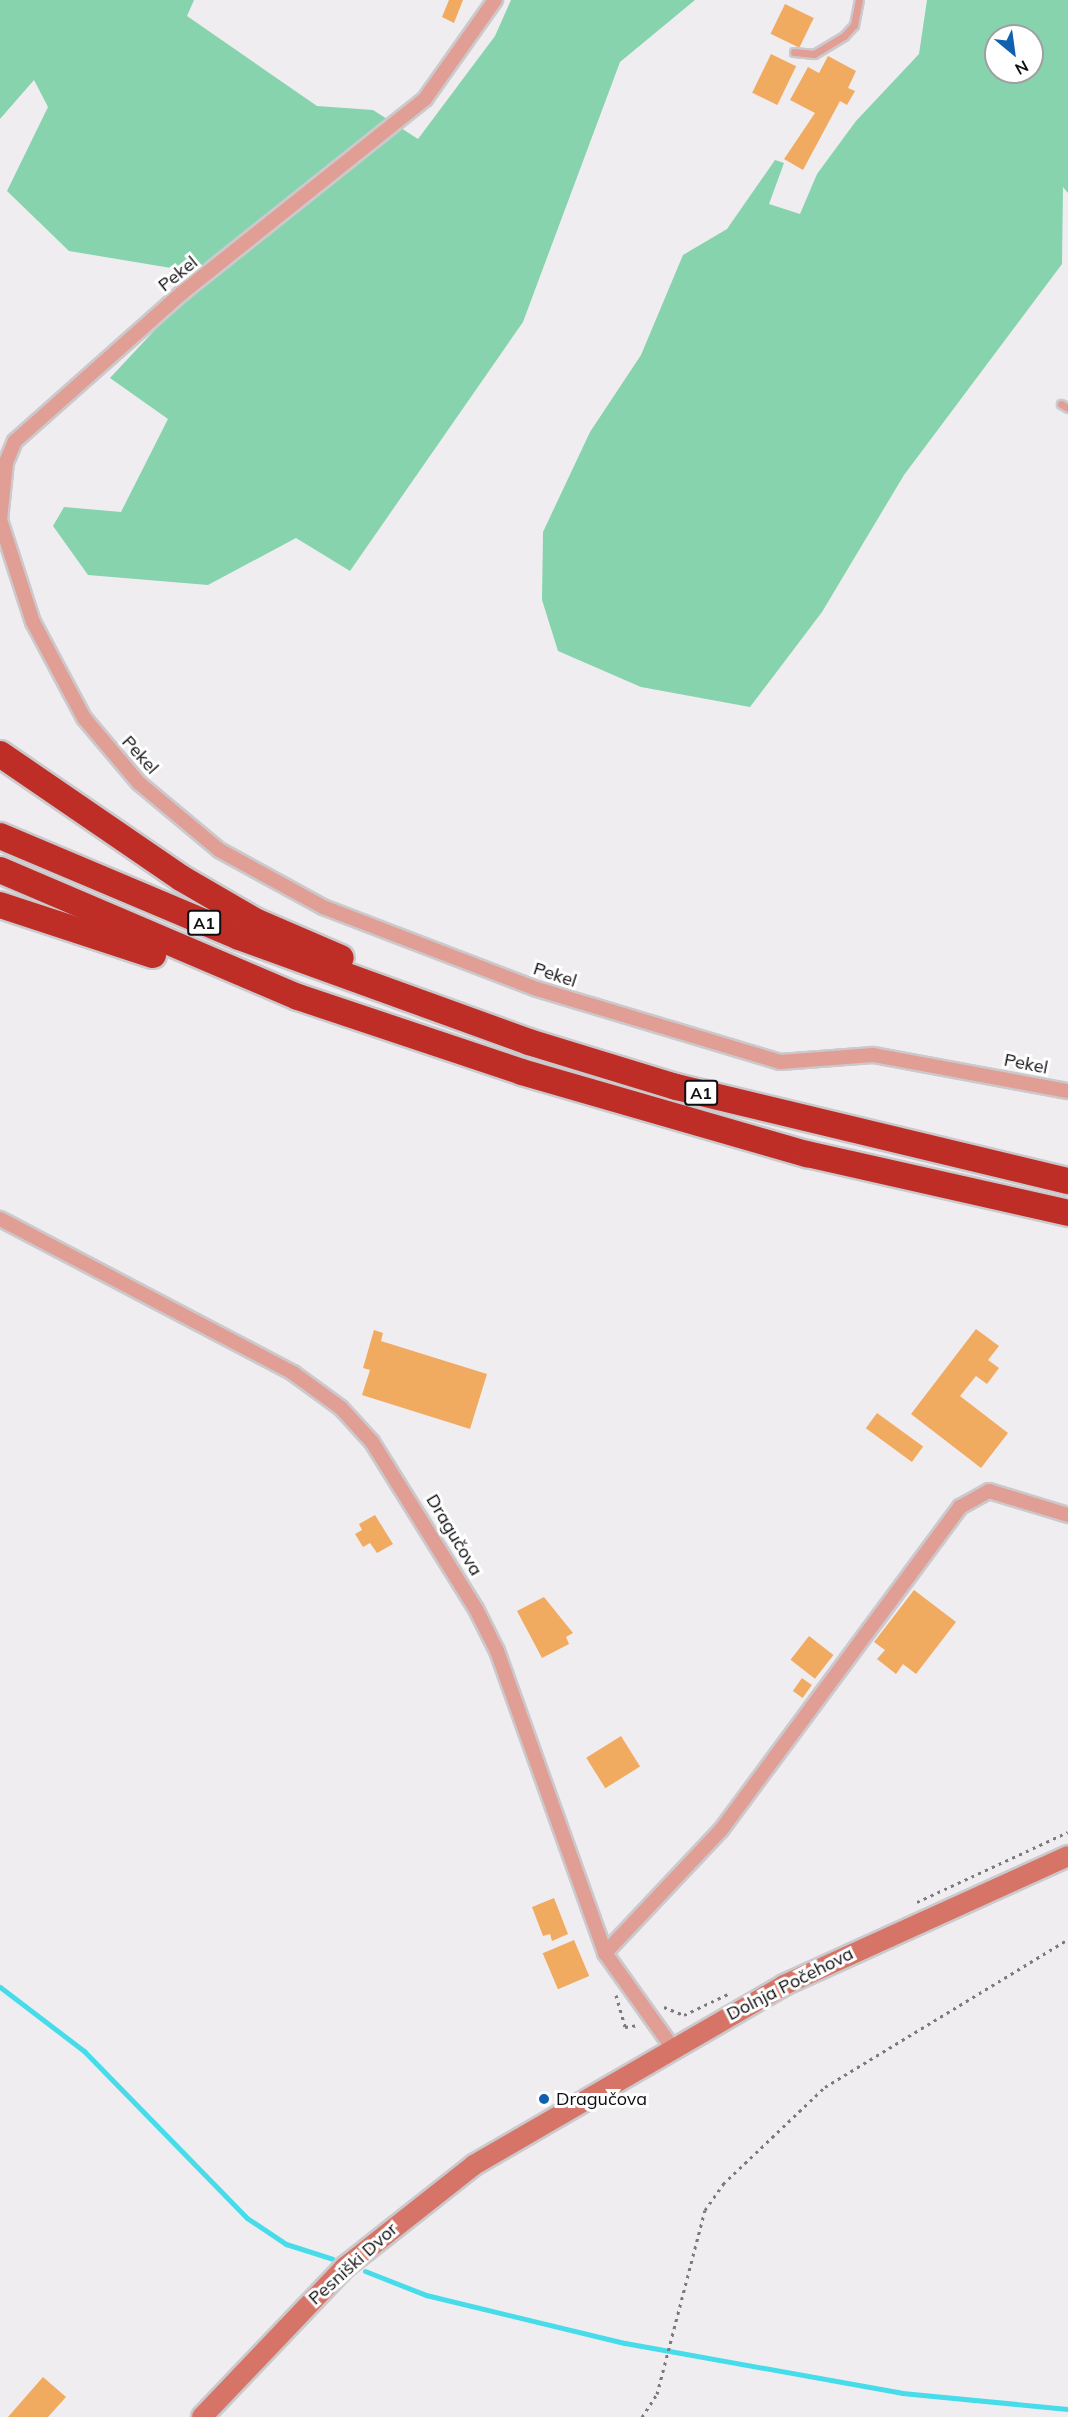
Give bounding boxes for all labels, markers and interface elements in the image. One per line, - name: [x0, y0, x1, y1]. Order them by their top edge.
- north arrow: [984, 24, 1044, 84]
- text: N: [1012, 56, 1032, 80]
- street label: Pekel: [154, 252, 202, 296]
- street label: Pekel: [117, 731, 163, 779]
- road number: A1: [186, 910, 222, 936]
- street label: Pekel: [531, 958, 579, 992]
- street label: Pekel: [1002, 1049, 1050, 1079]
- road number: A1: [683, 1080, 719, 1106]
- street label: Dragučova: [421, 1490, 487, 1580]
- street label: Dolnja Počehova: [723, 1943, 857, 2025]
- place label: Dragučova: [556, 2088, 647, 2110]
- marker: Dragučova: [537, 2092, 551, 2106]
- street label: Pesniški Dvor: [304, 2219, 402, 2309]

